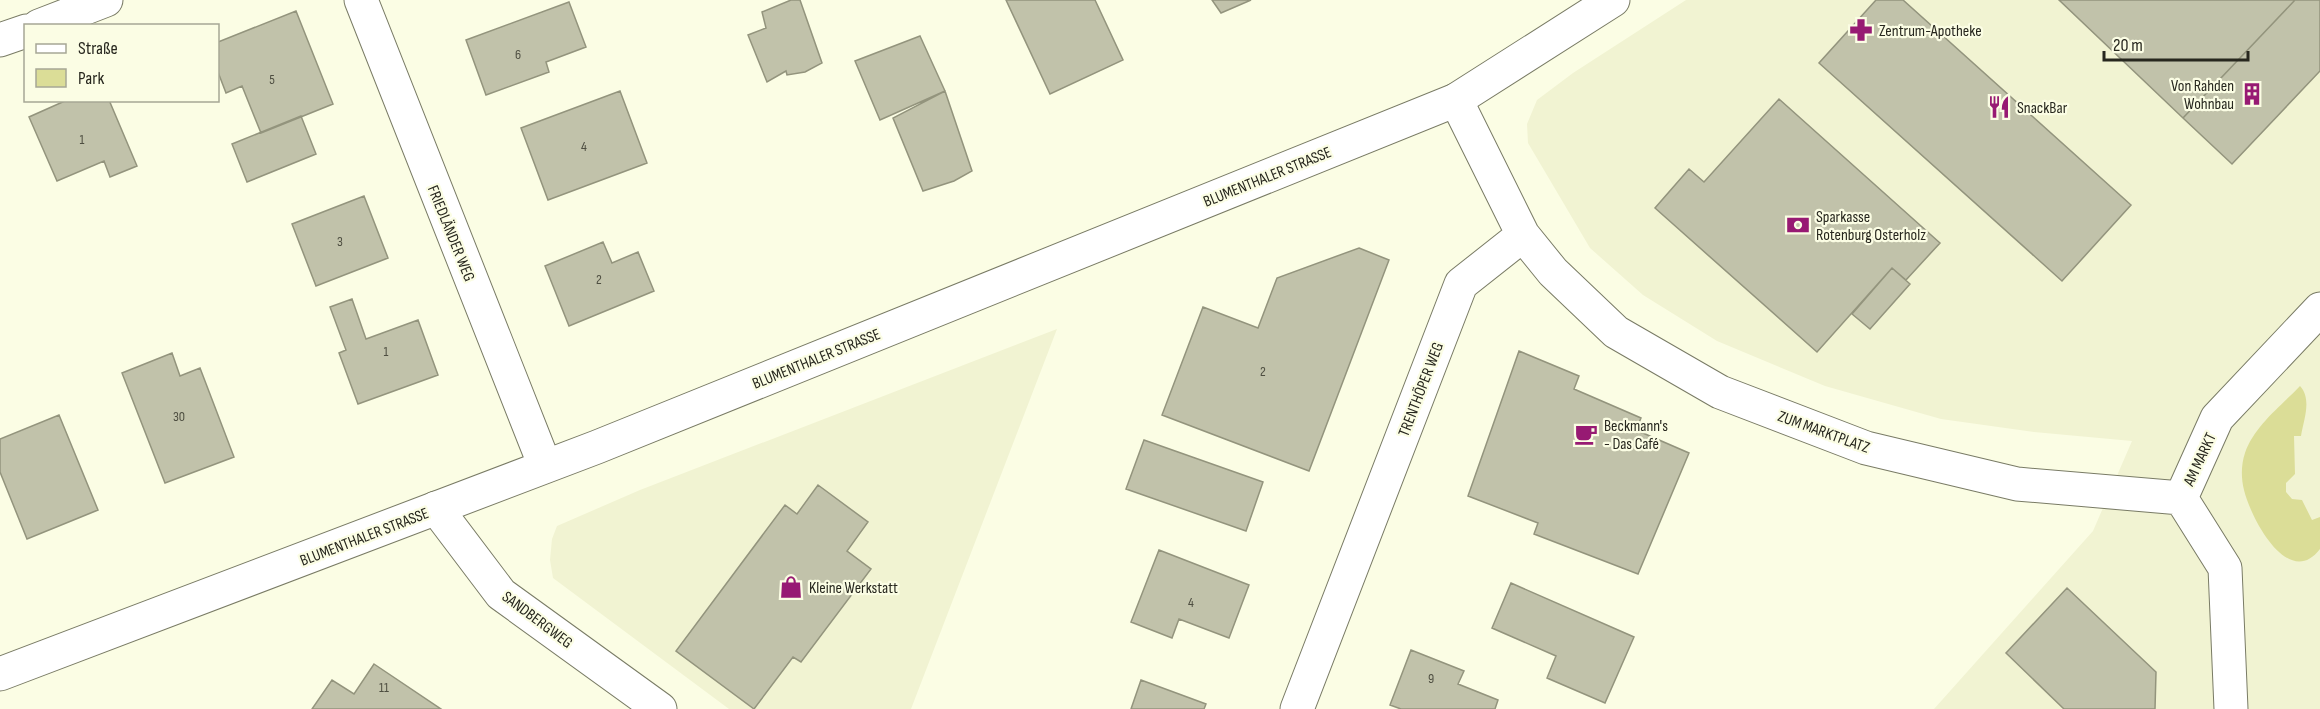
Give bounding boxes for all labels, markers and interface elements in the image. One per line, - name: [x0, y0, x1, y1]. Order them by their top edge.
- pharmacy icon: Zentrum-Apotheke: [1848, 17, 1874, 43]
- place label: Zentrum-Apotheke: [1879, 22, 1982, 41]
- legend: [24, 24, 219, 102]
- scale bar: [2104, 24, 2248, 62]
- text: 20 m: [2113, 35, 2143, 56]
- text: Straße: [78, 38, 118, 59]
- house number: 6: [515, 46, 521, 63]
- text: Park: [78, 68, 104, 89]
- house number: 5: [269, 71, 275, 88]
- place label: Von Rahden Wohnbau: [2171, 77, 2234, 114]
- building icon: Von Rahden Wohnbau: [2239, 81, 2265, 107]
- restaurant icon: SnackBar: [1986, 94, 2012, 120]
- place label: SnackBar: [2017, 99, 2068, 118]
- house number: 1: [80, 131, 85, 148]
- house number: 4: [581, 138, 587, 155]
- street label: BLUMENTHALER STRASSE: [1201, 143, 1334, 212]
- street label: FRIEDLÄNDER WEG: [423, 183, 478, 284]
- place label: Sparkasse Rotenburg Osterholz: [1816, 208, 1926, 245]
- bank icon: Sparkasse Rotenburg Osterholz: [1785, 212, 1811, 238]
- house number: 3: [337, 233, 343, 250]
- house number: 2: [596, 271, 602, 288]
- street label: BLUMENTHALER STRASSE: [750, 325, 883, 394]
- street label: TRENTHÖPER WEG: [1395, 340, 1448, 439]
- house number: 1: [384, 343, 389, 360]
- house number: 2: [1260, 363, 1266, 380]
- street label: ZUM MARKTPLATZ: [1775, 407, 1872, 458]
- house number: 30: [173, 408, 185, 425]
- place label: Beckmann's - Das Café: [1604, 417, 1668, 454]
- cafe icon: Beckmann's - Das Café: [1573, 421, 1599, 447]
- street label: AM MARKT: [2179, 430, 2221, 490]
- street label: BLUMENTHALER STRASSE: [298, 504, 432, 571]
- shop icon: Kleine Werkstatt: [778, 574, 804, 600]
- place label: Kleine Werkstatt: [809, 579, 898, 598]
- street label: SANDBERGWEG: [498, 587, 576, 653]
- house number: 4: [1188, 594, 1194, 611]
- house number: 9: [1428, 670, 1434, 687]
- house number: 11: [379, 679, 389, 696]

